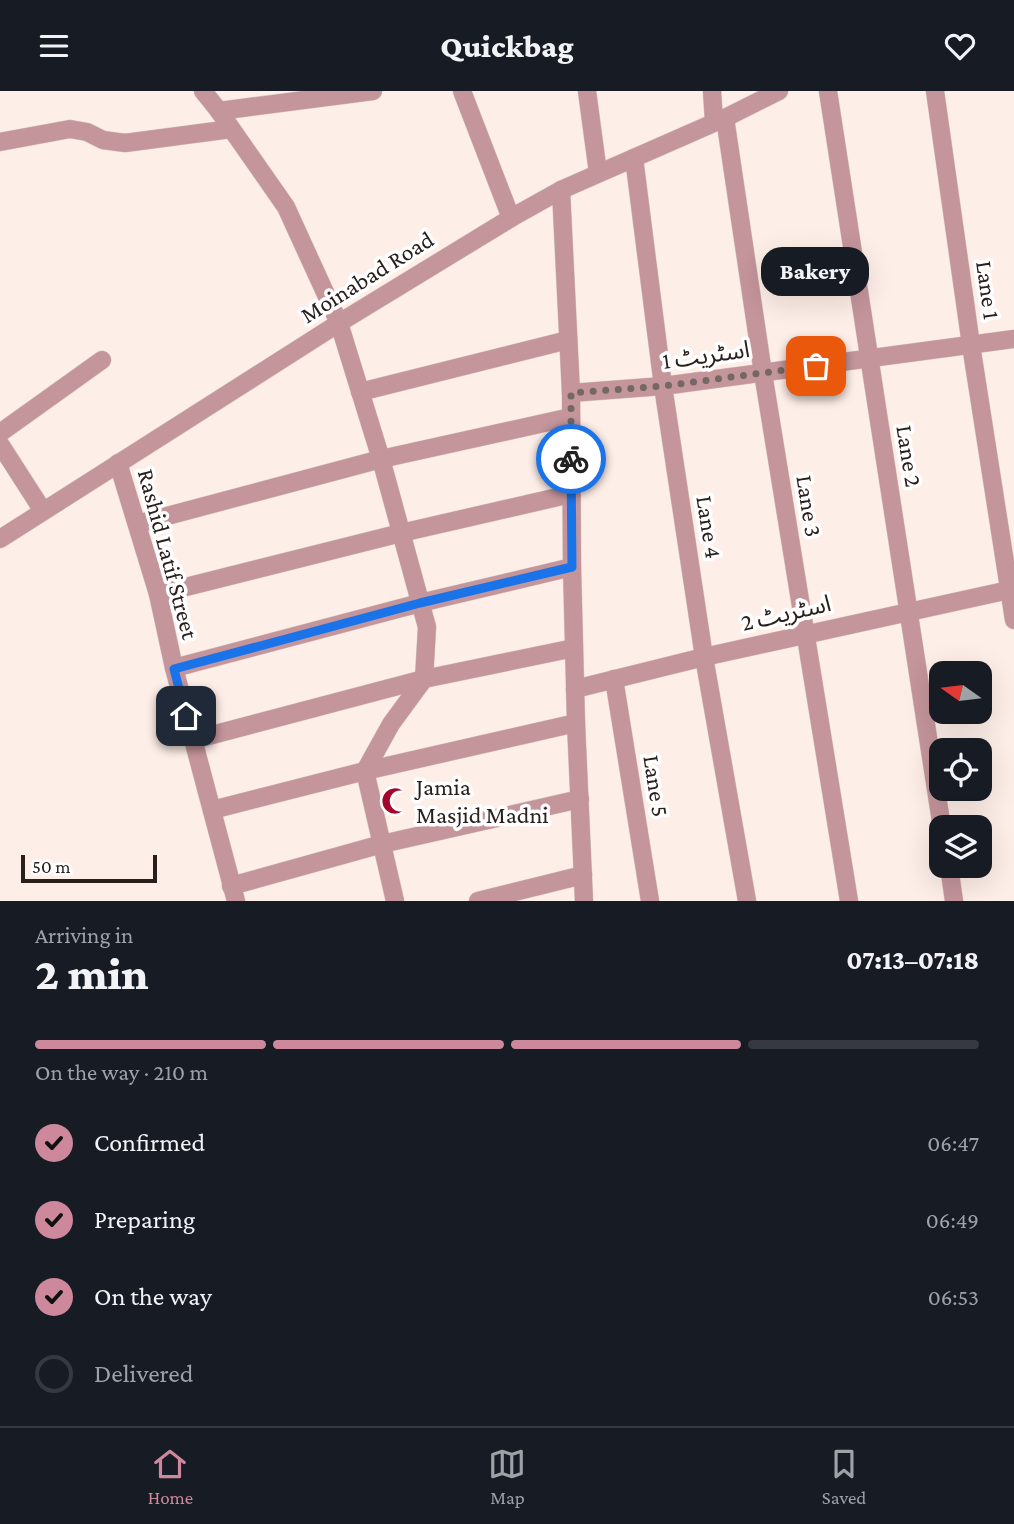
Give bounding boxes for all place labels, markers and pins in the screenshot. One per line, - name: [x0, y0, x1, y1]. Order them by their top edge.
- callout: Bakery: [762, 247, 870, 296]
- pin: [786, 336, 846, 396]
- pin: [156, 686, 216, 746]
- place label: Jamia Masjid Madni: [414, 773, 549, 828]
- mosque icon: Jamia Masjid Madni: [380, 786, 410, 816]

